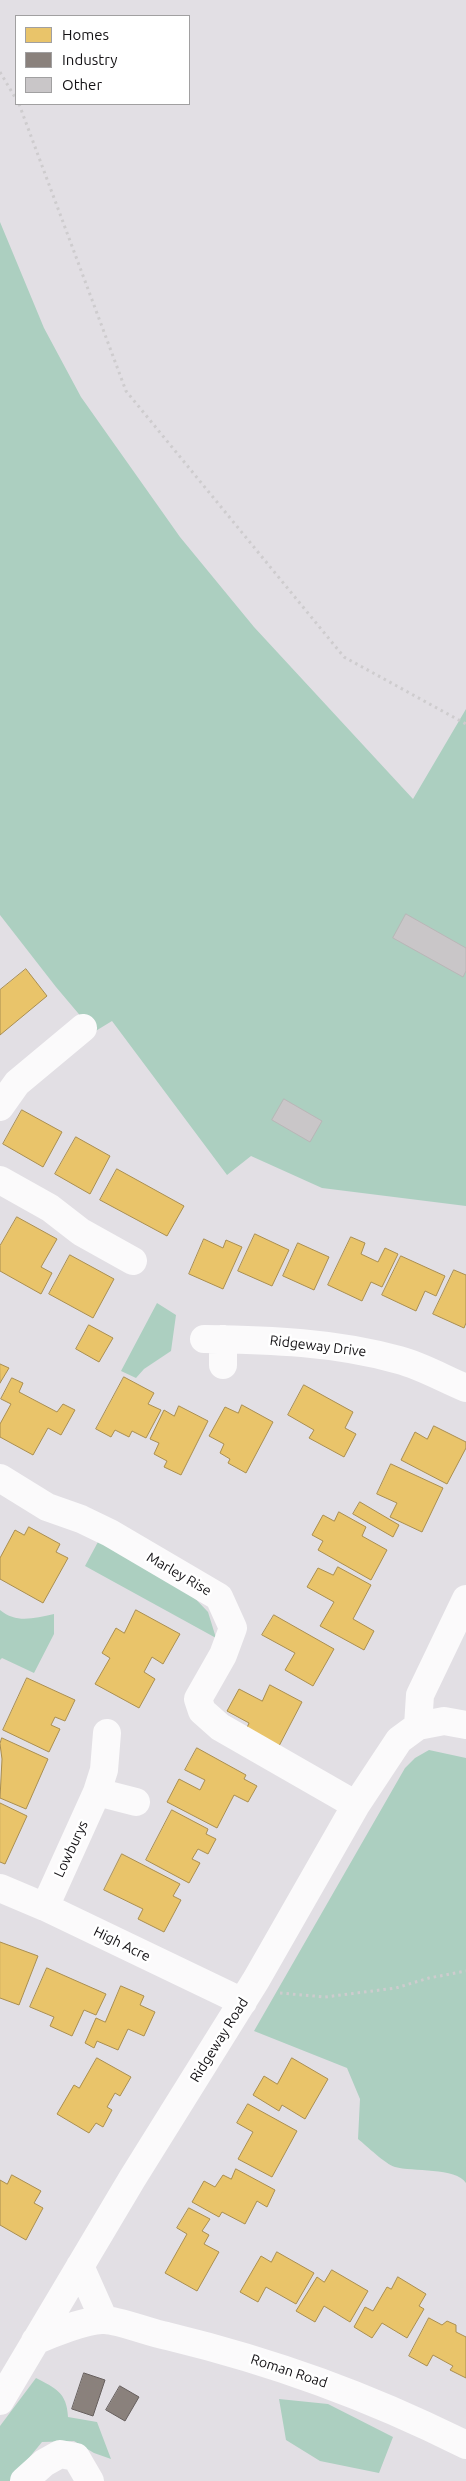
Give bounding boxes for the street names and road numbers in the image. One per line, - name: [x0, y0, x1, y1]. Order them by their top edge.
- street label: Ridgeway Drive: [269, 1332, 367, 1360]
- street label: Marley Rise: [144, 1549, 214, 1599]
- street label: Lowburys: [51, 1818, 91, 1880]
- street label: High Acre: [91, 1923, 153, 1965]
- street label: Ridgeway Road: [186, 1995, 252, 2085]
- street label: Roman Road: [249, 2351, 329, 2391]

